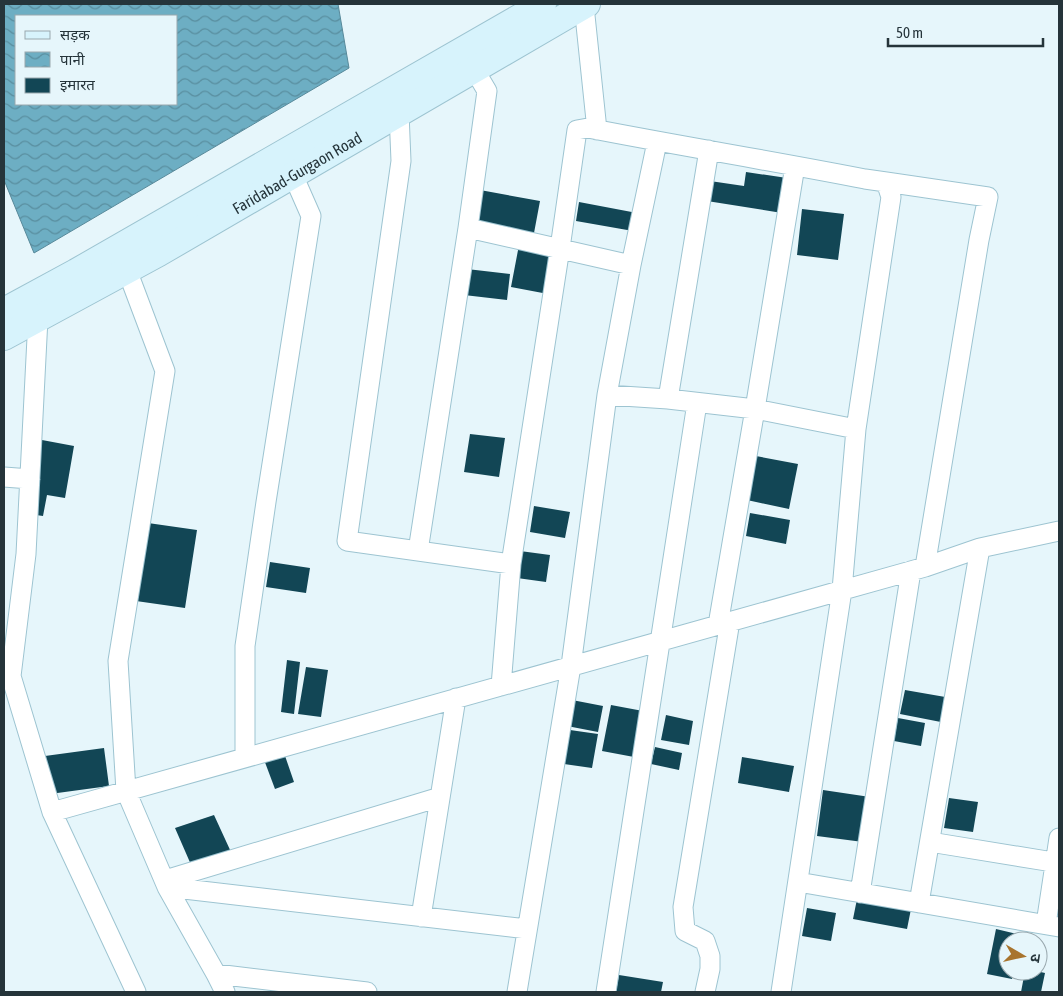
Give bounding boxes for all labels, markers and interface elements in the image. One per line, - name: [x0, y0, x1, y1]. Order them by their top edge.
- legend: [15, 15, 178, 105]
- scale bar: [888, 15, 1043, 47]
- text: 50 m: [896, 24, 923, 41]
- text: सड़क: [60, 26, 90, 43]
- text: पानी: [60, 51, 86, 68]
- text: इमारत: [60, 76, 95, 93]
- street label: Faridabad-Gurgaon Road: [229, 128, 365, 217]
- north arrow: [998, 931, 1048, 981]
- text: उ: [1027, 953, 1044, 964]

